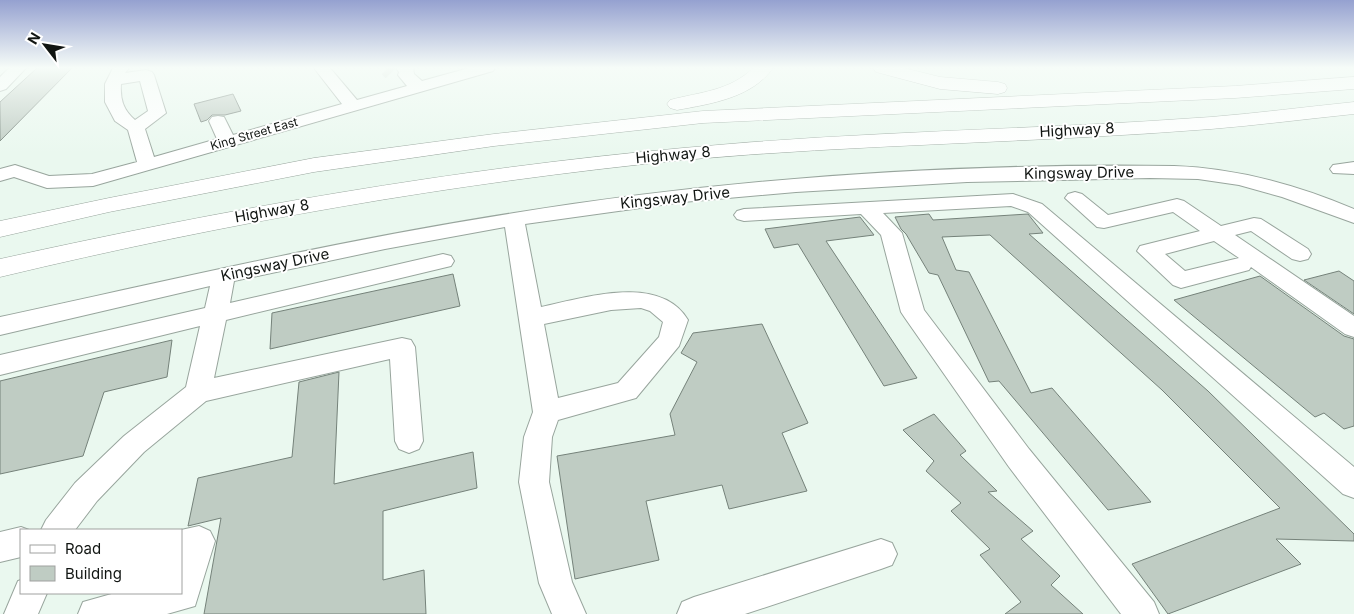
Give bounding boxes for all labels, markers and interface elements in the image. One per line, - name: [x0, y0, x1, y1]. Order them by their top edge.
- north arrow: [20, 20, 70, 70]
- text: N: [23, 29, 43, 47]
- street label: King Street East: [208, 114, 299, 153]
- street label: Highway 8: [1039, 118, 1115, 141]
- street label: Highway 8: [635, 142, 711, 167]
- street label: Kingsway Drive: [1024, 162, 1134, 183]
- street label: Kingsway Drive: [619, 182, 731, 213]
- street label: Highway 8: [233, 195, 311, 226]
- street label: Kingsway Drive: [219, 244, 331, 285]
- legend: [20, 529, 182, 594]
- text: Road: [65, 539, 101, 558]
- text: Building: [65, 564, 122, 583]

